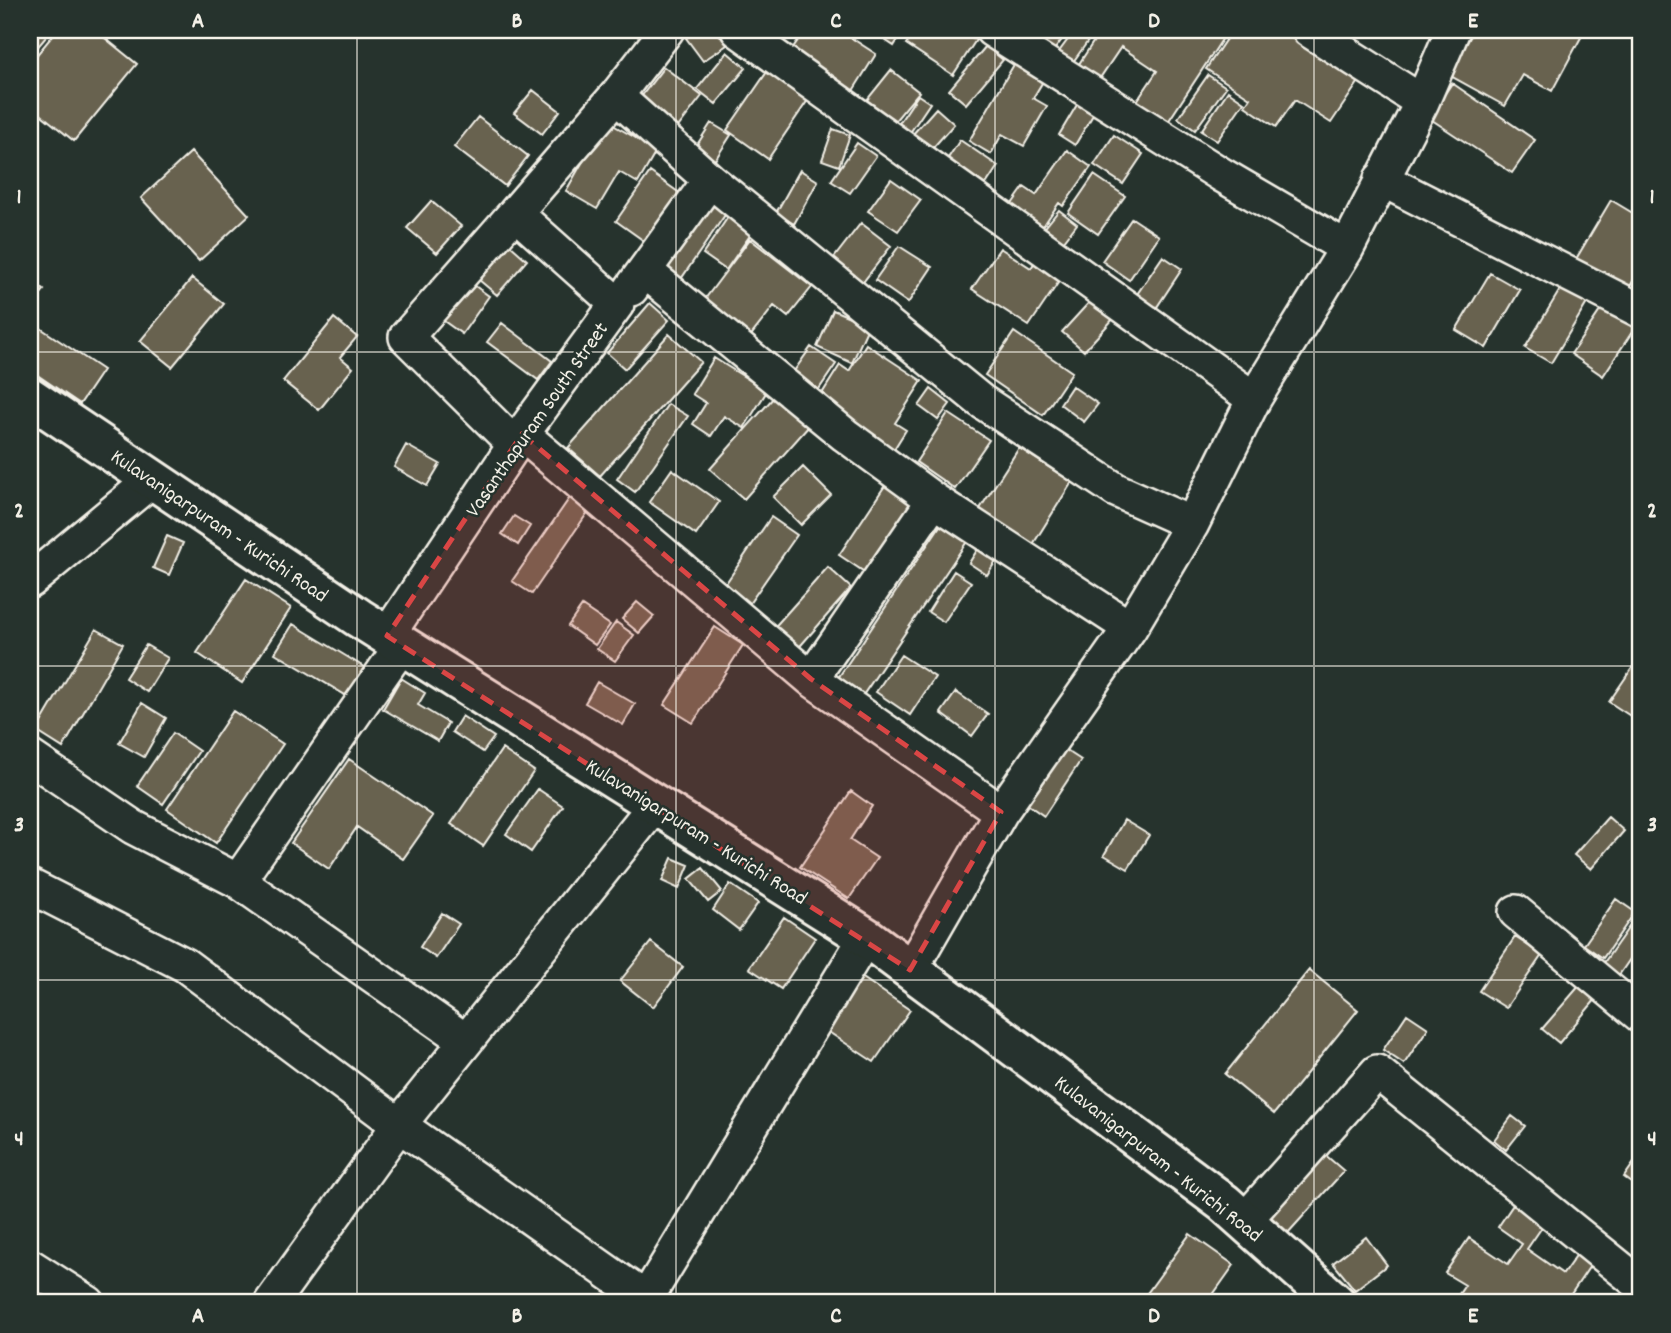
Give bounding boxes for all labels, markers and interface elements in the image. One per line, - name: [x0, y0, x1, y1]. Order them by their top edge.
- text: A: [192, 6, 204, 39]
- text: B: [512, 6, 523, 39]
- text: C: [830, 6, 842, 39]
- text: D: [1148, 6, 1160, 39]
- text: E: [1468, 6, 1479, 39]
- text: 1: [16, 182, 22, 215]
- text: 1: [1649, 182, 1655, 215]
- street label: Vasanthapuram South Street: [460, 317, 617, 524]
- street label: Kulavanigarpuram - Kurichi Road: [104, 443, 333, 612]
- text: 2: [14, 496, 24, 529]
- text: 2: [1647, 496, 1657, 529]
- street label: Kulavanigarpuram - Kurichi Road: [579, 753, 812, 914]
- text: 3: [14, 810, 24, 843]
- text: 3: [1647, 810, 1657, 843]
- street label: Kulavanigarpuram - Kurichi Road: [1047, 1070, 1267, 1251]
- text: 4: [14, 1124, 24, 1157]
- text: 4: [1647, 1124, 1657, 1157]
- text: A: [192, 1301, 204, 1333]
- text: B: [512, 1301, 523, 1333]
- text: C: [830, 1301, 842, 1333]
- text: D: [1148, 1301, 1160, 1333]
- text: E: [1468, 1301, 1479, 1333]

